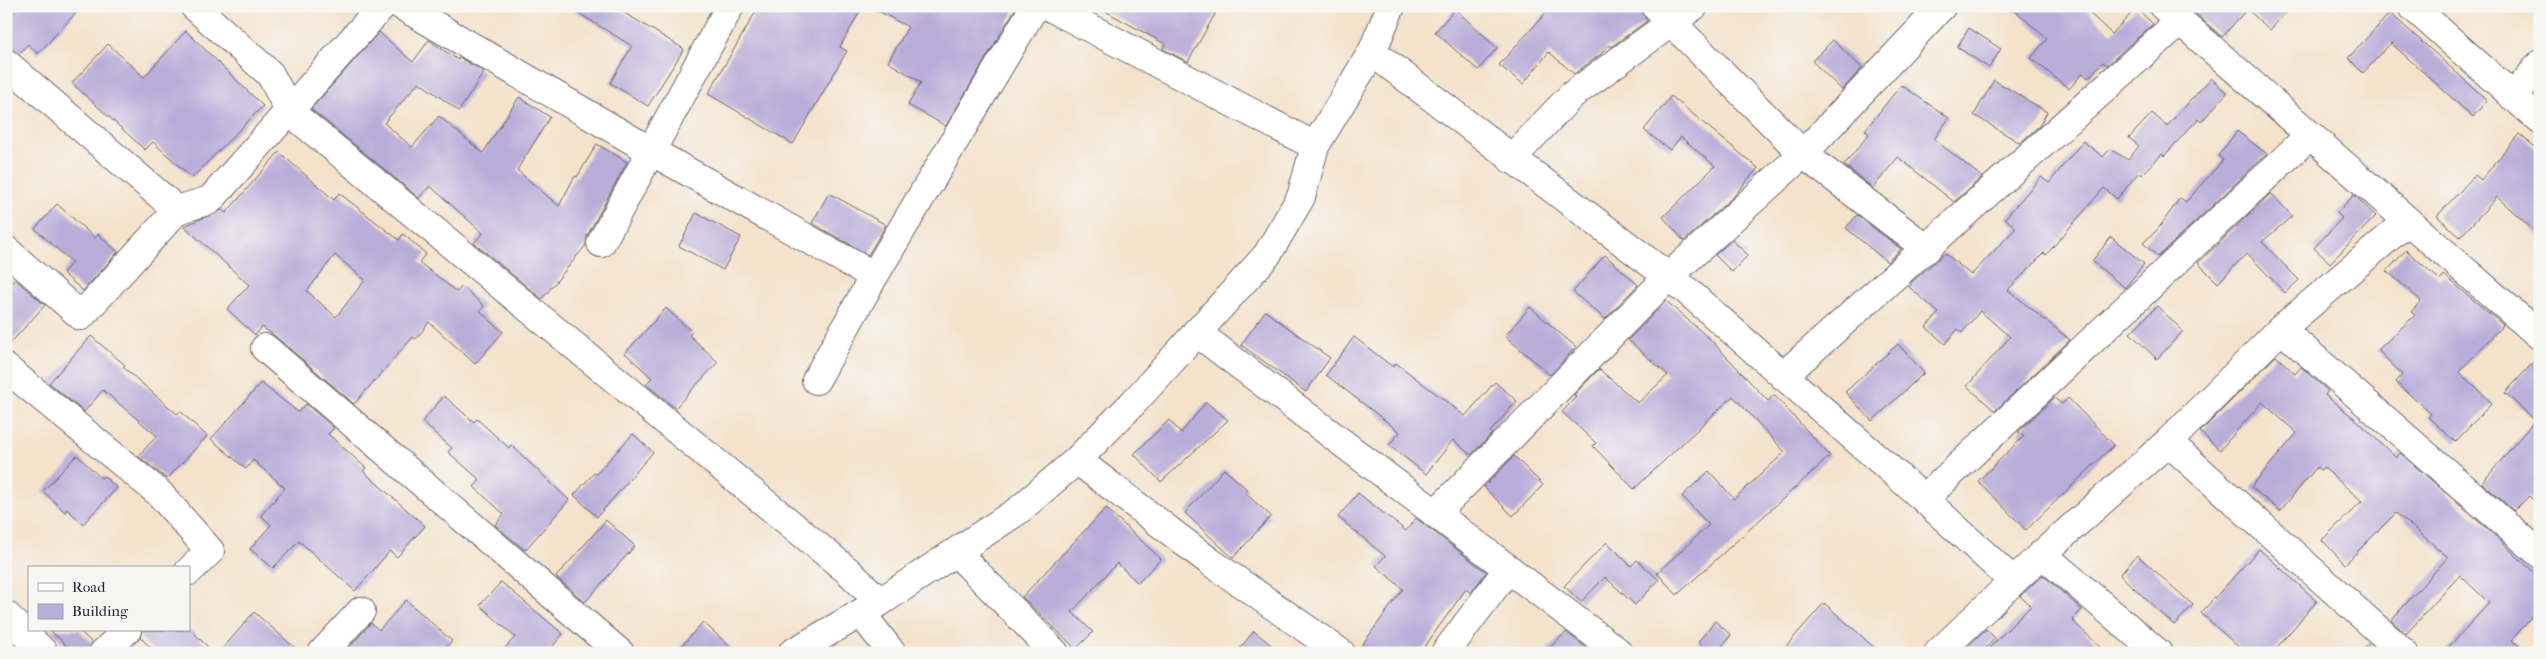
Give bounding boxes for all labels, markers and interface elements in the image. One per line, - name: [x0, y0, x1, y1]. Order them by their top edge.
- legend: [28, 566, 190, 632]
- text: Road: [72, 578, 106, 596]
- text: Building: [72, 602, 129, 620]

